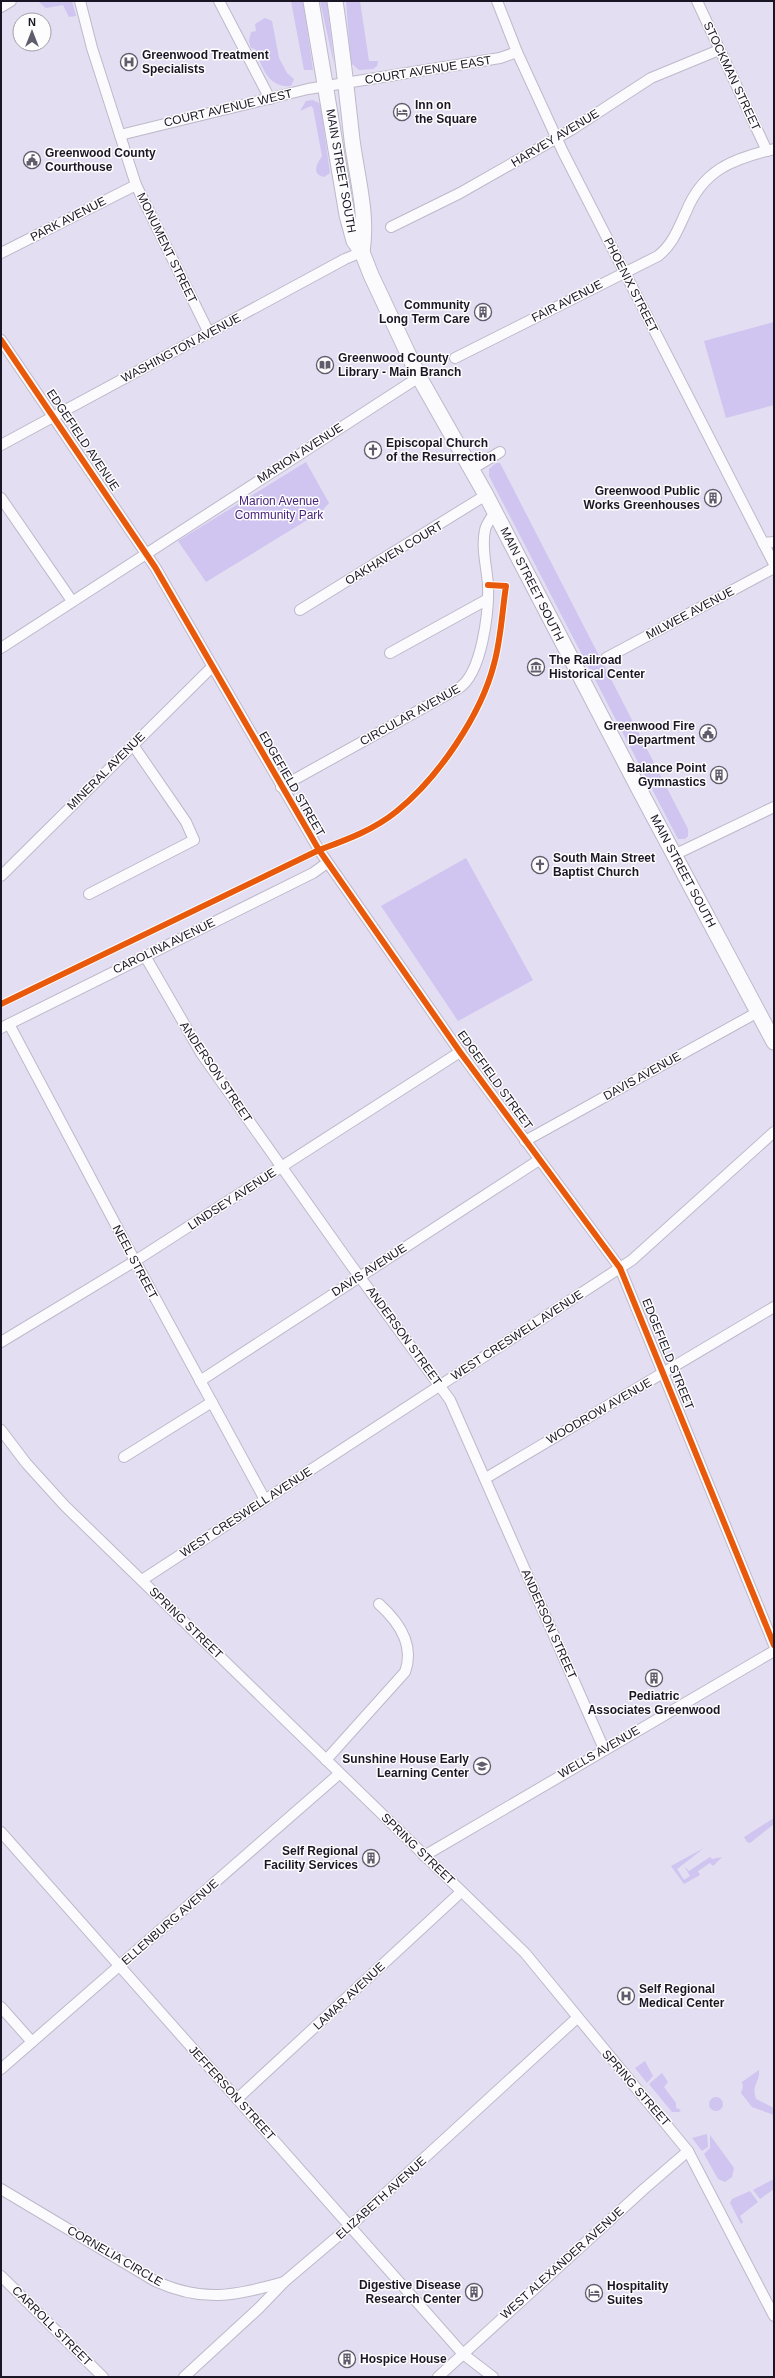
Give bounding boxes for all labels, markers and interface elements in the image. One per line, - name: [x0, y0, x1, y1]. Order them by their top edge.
- north arrow: [12, 12, 52, 52]
- text: N: [28, 16, 36, 28]
- street label: STOCKMAN STREET: [701, 19, 764, 133]
- place label: Greenwood Treatment Specialists: [142, 48, 269, 76]
- hospital icon: Greenwood Treatment Specialists: [119, 52, 139, 72]
- street label: COURT AVENUE EAST: [364, 53, 493, 87]
- street label: COURT AVENUE WEST: [162, 86, 294, 130]
- place label: Inn on the Square: [415, 98, 477, 126]
- hotel icon: Inn on the Square: [392, 102, 412, 122]
- street label: HARVEY AVENUE: [509, 106, 601, 170]
- street label: MAIN STREET SOUTH: [323, 108, 359, 234]
- place label: Greenwood County Courthouse: [45, 146, 156, 174]
- public building icon: Greenwood County Courthouse: [22, 150, 42, 170]
- street label: MONUMENT STREET: [134, 190, 200, 306]
- street label: PARK AVENUE: [28, 194, 108, 244]
- street label: PHOENIX STREET: [601, 235, 661, 335]
- street label: FAIR AVENUE: [529, 277, 605, 325]
- place label: Community Long Term Care: [379, 298, 470, 326]
- building icon: Community Long Term Care: [473, 302, 493, 322]
- street label: WASHINGTON AVENUE: [119, 311, 243, 385]
- place label: Greenwood County Library - Main Branch: [338, 351, 461, 379]
- library icon: Greenwood County Library - Main Branch: [315, 355, 335, 375]
- street label: EDGEFIELD AVENUE: [44, 387, 122, 493]
- street label: MARION AVENUE: [255, 420, 345, 486]
- place label: Episcopal Church of the Resurrection: [386, 436, 496, 464]
- church icon: Episcopal Church of the Resurrection: [363, 440, 383, 460]
- place label: Greenwood Public Works Greenhouses: [584, 484, 700, 512]
- building icon: Greenwood Public Works Greenhouses: [703, 488, 723, 508]
- park label: Marion Avenue Community Park: [235, 494, 324, 522]
- street label: OAKHAVEN COURT: [343, 518, 446, 588]
- street label: MAIN STREET SOUTH: [497, 525, 567, 643]
- street label: MILWEE AVENUE: [644, 584, 736, 642]
- place label: The Railroad Historical Center: [549, 653, 645, 681]
- museum icon: The Railroad Historical Center: [526, 657, 546, 677]
- street label: CIRCULAR AVENUE: [357, 682, 463, 748]
- place label: Greenwood Fire Department: [604, 719, 695, 747]
- public building icon: Greenwood Fire Department: [698, 723, 718, 743]
- street label: MINERAL AVENUE: [64, 729, 148, 813]
- street label: EDGEFIELD STREET: [256, 729, 328, 839]
- place label: Balance Point Gymnastics: [627, 761, 706, 789]
- building icon: Balance Point Gymnastics: [709, 765, 729, 785]
- street label: MAIN STREET SOUTH: [647, 812, 719, 930]
- place label: South Main Street Baptist Church: [553, 851, 655, 879]
- church icon: South Main Street Baptist Church: [530, 855, 550, 875]
- street label: CAROLINA AVENUE: [111, 915, 217, 977]
- street label: ANDERSON STREET: [177, 1019, 255, 1126]
- street label: EDGEFIELD STREET: [454, 1028, 536, 1133]
- street label: DAVIS AVENUE: [601, 1049, 683, 1103]
- street label: LINDSEY AVENUE: [185, 1165, 279, 1233]
- street label: NEEL STREET: [110, 1223, 161, 1302]
- street label: DAVIS AVENUE: [329, 1241, 409, 1299]
- street label: ANDERSON STREET: [363, 1284, 445, 1389]
- street label: WEST CRESWELL AVENUE: [448, 1287, 586, 1383]
- street label: EDGEFIELD STREET: [639, 1296, 697, 1412]
- street label: WOODROW AVENUE: [544, 1375, 654, 1447]
- street label: WEST CRESWELL AVENUE: [177, 1464, 315, 1560]
- street label: ANDERSON STREET: [518, 1567, 580, 1682]
- street label: SPRING STREET: [146, 1584, 226, 1662]
- building icon: Pediatric Associates Greenwood: [644, 1668, 664, 1688]
- place label: Pediatric Associates Greenwood: [588, 1689, 720, 1717]
- street label: WELLS AVENUE: [556, 1723, 642, 1781]
- place label: Sunshine House Early Learning Center: [342, 1752, 469, 1780]
- school or university icon: Sunshine House Early Learning Center: [472, 1756, 492, 1776]
- street label: SPRING STREET: [378, 1810, 458, 1888]
- place label: Self Regional Facility Services: [264, 1844, 358, 1872]
- building icon: Self Regional Facility Services: [361, 1848, 381, 1868]
- street label: ELLENBURG AVENUE: [119, 1876, 221, 1968]
- street label: LAMAR AVENUE: [310, 1959, 388, 2033]
- place label: Self Regional Medical Center: [639, 1982, 725, 2010]
- hospital icon: Self Regional Medical Center: [616, 1986, 636, 2006]
- street label: JEFFERSON STREET: [186, 2043, 278, 2144]
- street label: SPRING STREET: [599, 2047, 673, 2130]
- street label: ELIZABETH AVENUE: [333, 2154, 429, 2242]
- street label: WEST ALEXANDER AVENUE: [498, 2204, 626, 2322]
- street label: CORNELIA CIRCLE: [65, 2223, 165, 2289]
- place label: Digestive Disease Research Center: [359, 2278, 461, 2306]
- place label: Hospitality Suites: [607, 2279, 669, 2307]
- building icon: Digestive Disease Research Center: [464, 2282, 484, 2302]
- street label: CARROLL STREET: [9, 2283, 95, 2369]
- hotel icon: Hospitality Suites: [584, 2283, 604, 2303]
- building icon: Hospice House: [337, 2349, 357, 2369]
- place label: Hospice House: [360, 2352, 447, 2366]

